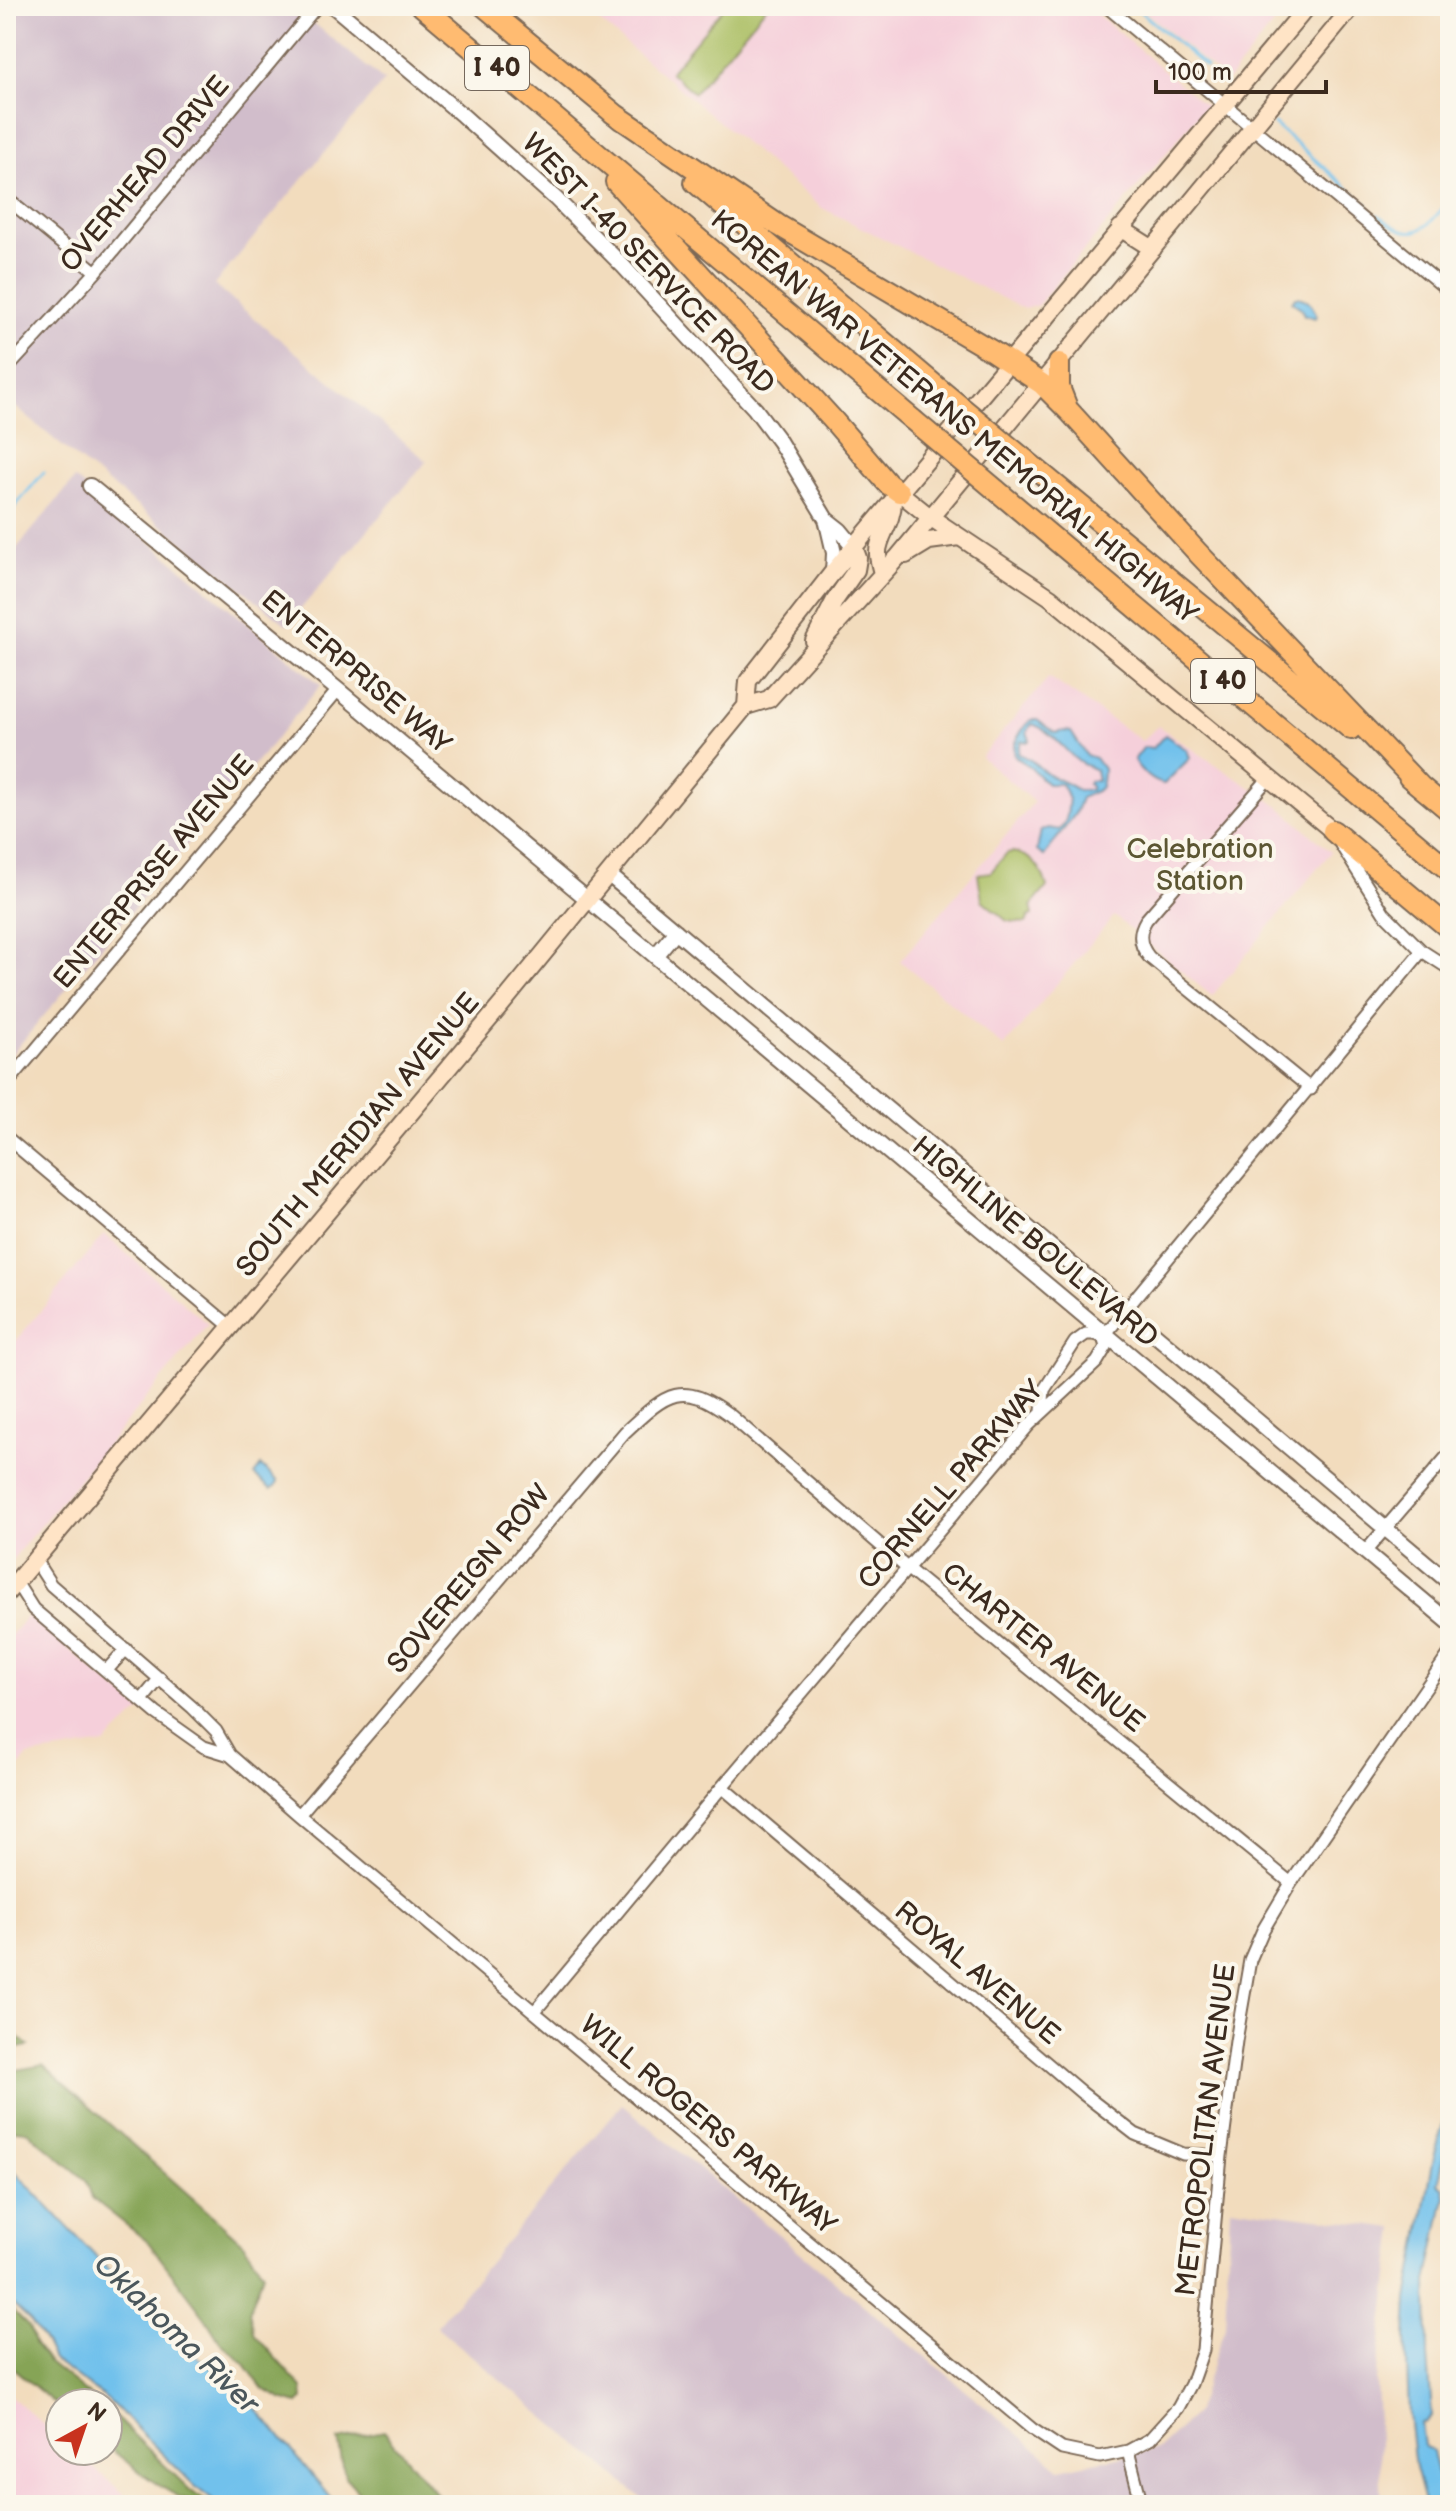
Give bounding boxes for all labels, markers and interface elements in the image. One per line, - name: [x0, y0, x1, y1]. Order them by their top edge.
- scale bar: [1156, 44, 1326, 94]
- road number: I 40: [465, 46, 529, 90]
- text: 100 m: [1168, 58, 1232, 87]
- street label: OVERHEAD DRIVE: [54, 69, 236, 279]
- street label: WEST I-40 SERVICE ROAD: [515, 127, 781, 401]
- street label: KOREAN WAR VETERANS MEMORIAL HIGHWAY: [704, 203, 1205, 631]
- street label: ENTERPRISE WAY: [255, 583, 458, 761]
- road number: I 40: [1191, 659, 1255, 703]
- street label: ENTERPRISE AVENUE: [47, 749, 261, 995]
- park label: Celebration Station: [1126, 833, 1274, 898]
- street label: SOUTH MERIDIAN AVENUE: [230, 986, 486, 1284]
- street label: HIGHLINE BOULEVARD: [905, 1130, 1165, 1354]
- street label: CORNELL PARKWAY: [851, 1374, 1051, 1596]
- street label: SOVEREIGN ROW: [380, 1478, 558, 1680]
- street label: CHARTER AVENUE: [935, 1556, 1151, 1740]
- street label: ROYAL AVENUE: [888, 1894, 1066, 2052]
- street label: METROPOLITAN AVENUE: [1169, 1962, 1243, 2298]
- street label: WILL ROGERS PARKWAY: [573, 2008, 843, 2242]
- water label: Oklahoma River: [86, 2246, 267, 2423]
- north arrow: [44, 2387, 124, 2467]
- text: N: [81, 2397, 111, 2428]

